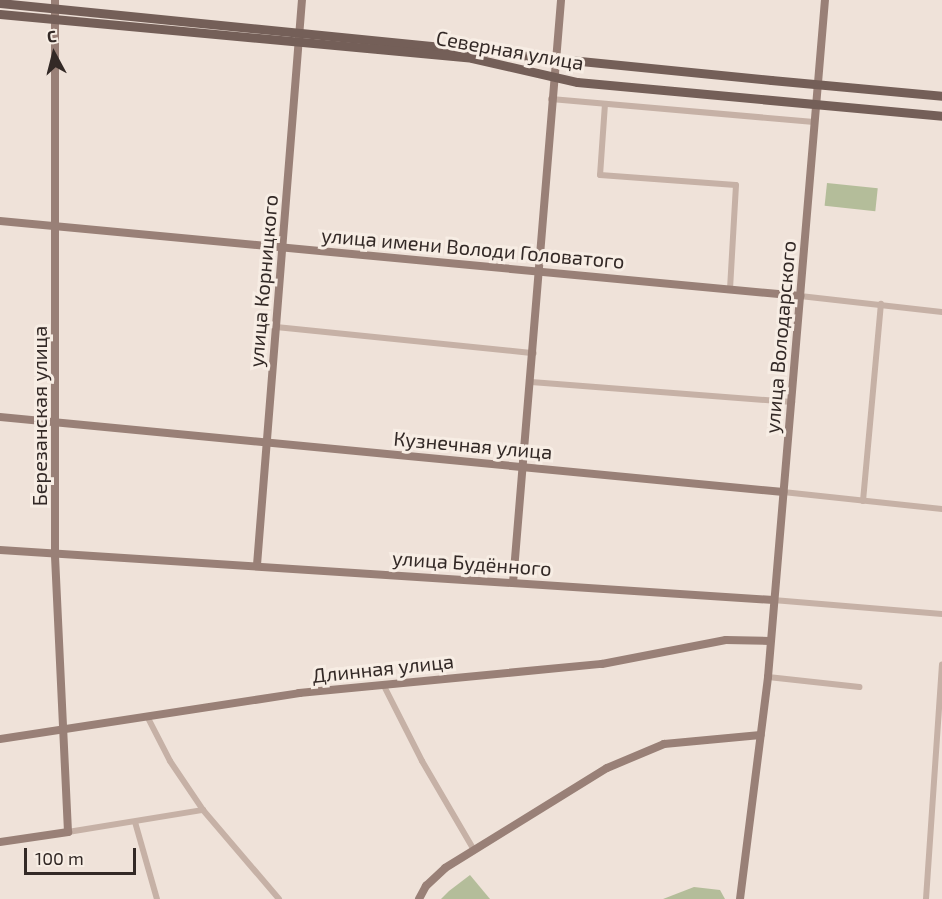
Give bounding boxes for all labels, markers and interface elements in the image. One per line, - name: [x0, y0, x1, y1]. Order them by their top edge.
- north arrow: [24, 24, 84, 84]
- street label: Северная улица: [434, 25, 586, 75]
- text: С: [46, 26, 58, 46]
- street label: улица Корницкого: [244, 194, 282, 368]
- street label: улица имени Володи Головатого: [320, 223, 626, 273]
- street label: улица Володарского: [760, 240, 800, 434]
- street label: Березанская улица: [27, 326, 51, 506]
- street label: Кузнечная улица: [393, 426, 553, 464]
- street label: улица Будённого: [392, 545, 552, 581]
- street label: Длинная улица: [311, 649, 455, 687]
- scale bar: [27, 836, 140, 874]
- text: 100 m: [35, 847, 84, 869]

